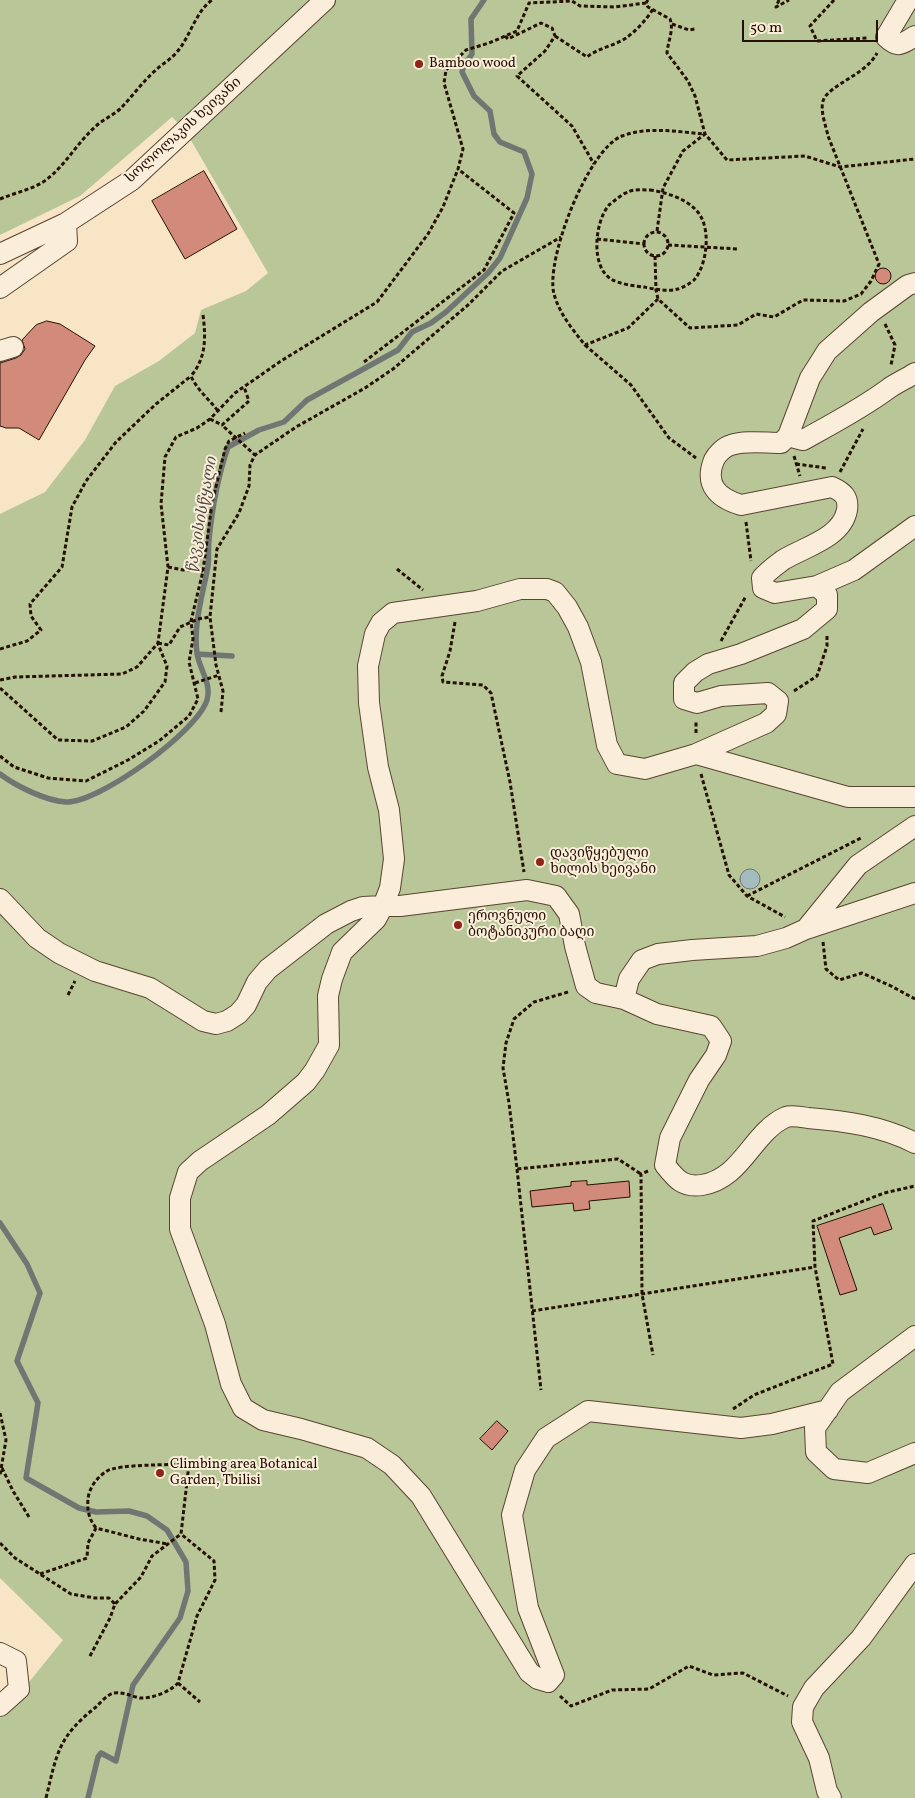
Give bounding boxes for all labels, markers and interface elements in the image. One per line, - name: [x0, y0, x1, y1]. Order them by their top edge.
- scale bar: [745, 10, 881, 42]
- text: 50 m: [750, 18, 782, 39]
- place label: Bamboo wood: [429, 56, 516, 72]
- marker: Bamboo wood: [413, 58, 425, 70]
- street label: სოლოლაკის ხეივანი: [123, 74, 245, 188]
- water label: წავკისისწყალი: [184, 456, 222, 574]
- place label: დავიწყებული ხილის ხეივანი: [550, 846, 656, 879]
- marker: დავიწყებული ხილის ხეივანი: [534, 856, 546, 868]
- place label: ეროვნული ბოტანიკური ბაღი: [468, 909, 594, 942]
- marker: ეროვნული ბოტანიკური ბაღი: [452, 919, 464, 931]
- place label: Climbing area Botanical Garden, Tbilisi: [170, 1457, 317, 1490]
- marker: Climbing area Botanical Garden, Tbilisi: [154, 1467, 166, 1479]

